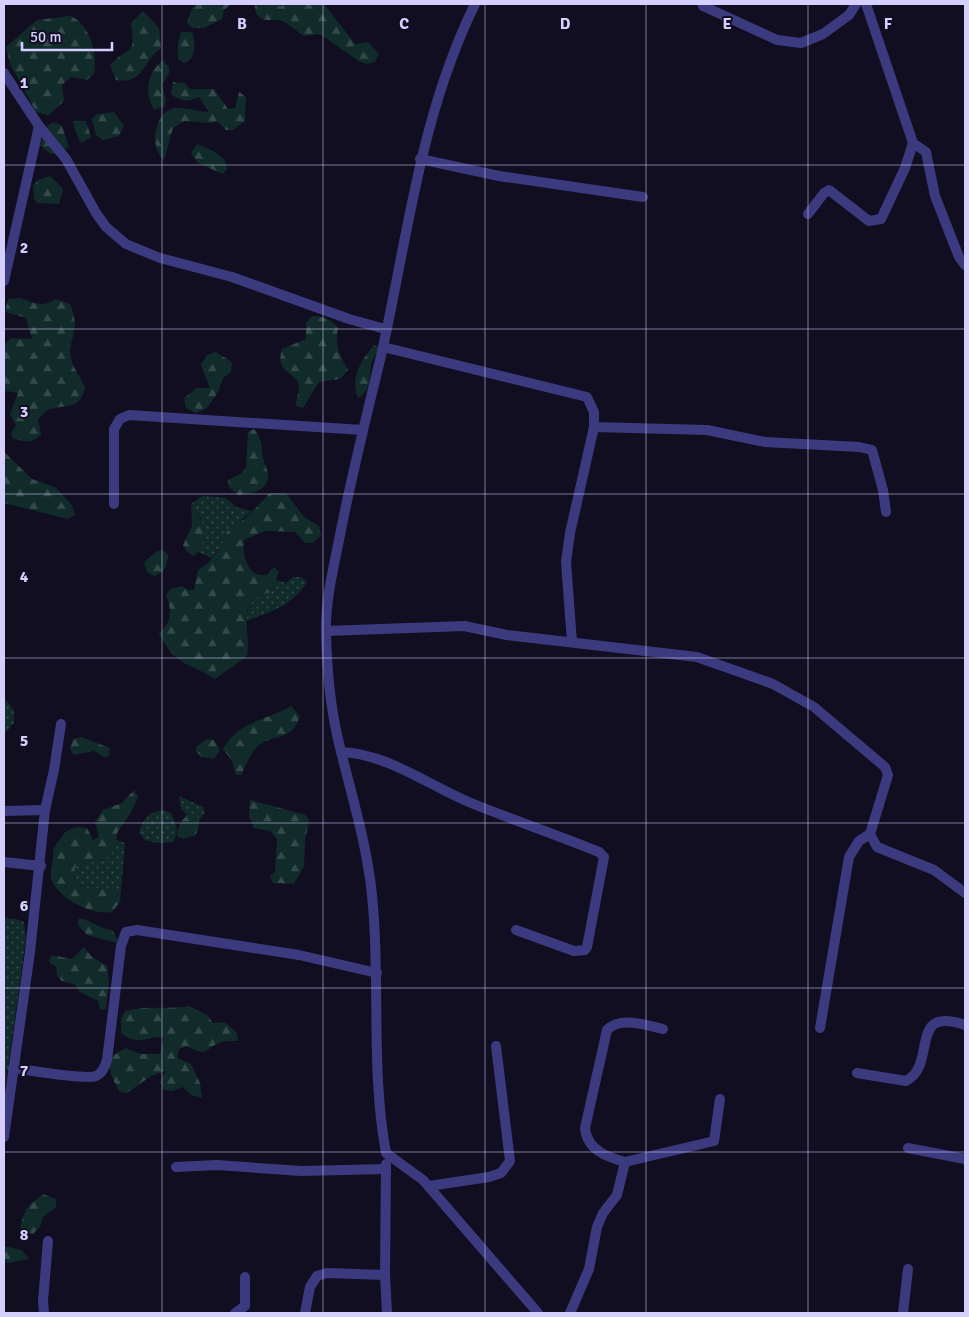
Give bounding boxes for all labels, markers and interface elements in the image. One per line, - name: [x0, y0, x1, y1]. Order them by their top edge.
- text: B: [237, 14, 247, 34]
- text: C: [399, 14, 409, 34]
- text: D: [560, 14, 571, 34]
- text: E: [722, 14, 732, 34]
- text: F: [884, 14, 893, 34]
- scale bar: [22, 20, 112, 52]
- text: 50 m: [30, 28, 61, 46]
- text: 1: [20, 73, 29, 93]
- text: 2: [20, 238, 28, 258]
- text: 3: [20, 402, 28, 422]
- text: 4: [20, 567, 29, 587]
- text: 5: [20, 731, 28, 751]
- text: 6: [20, 896, 29, 916]
- text: 7: [20, 1061, 29, 1081]
- text: 8: [20, 1225, 29, 1245]

